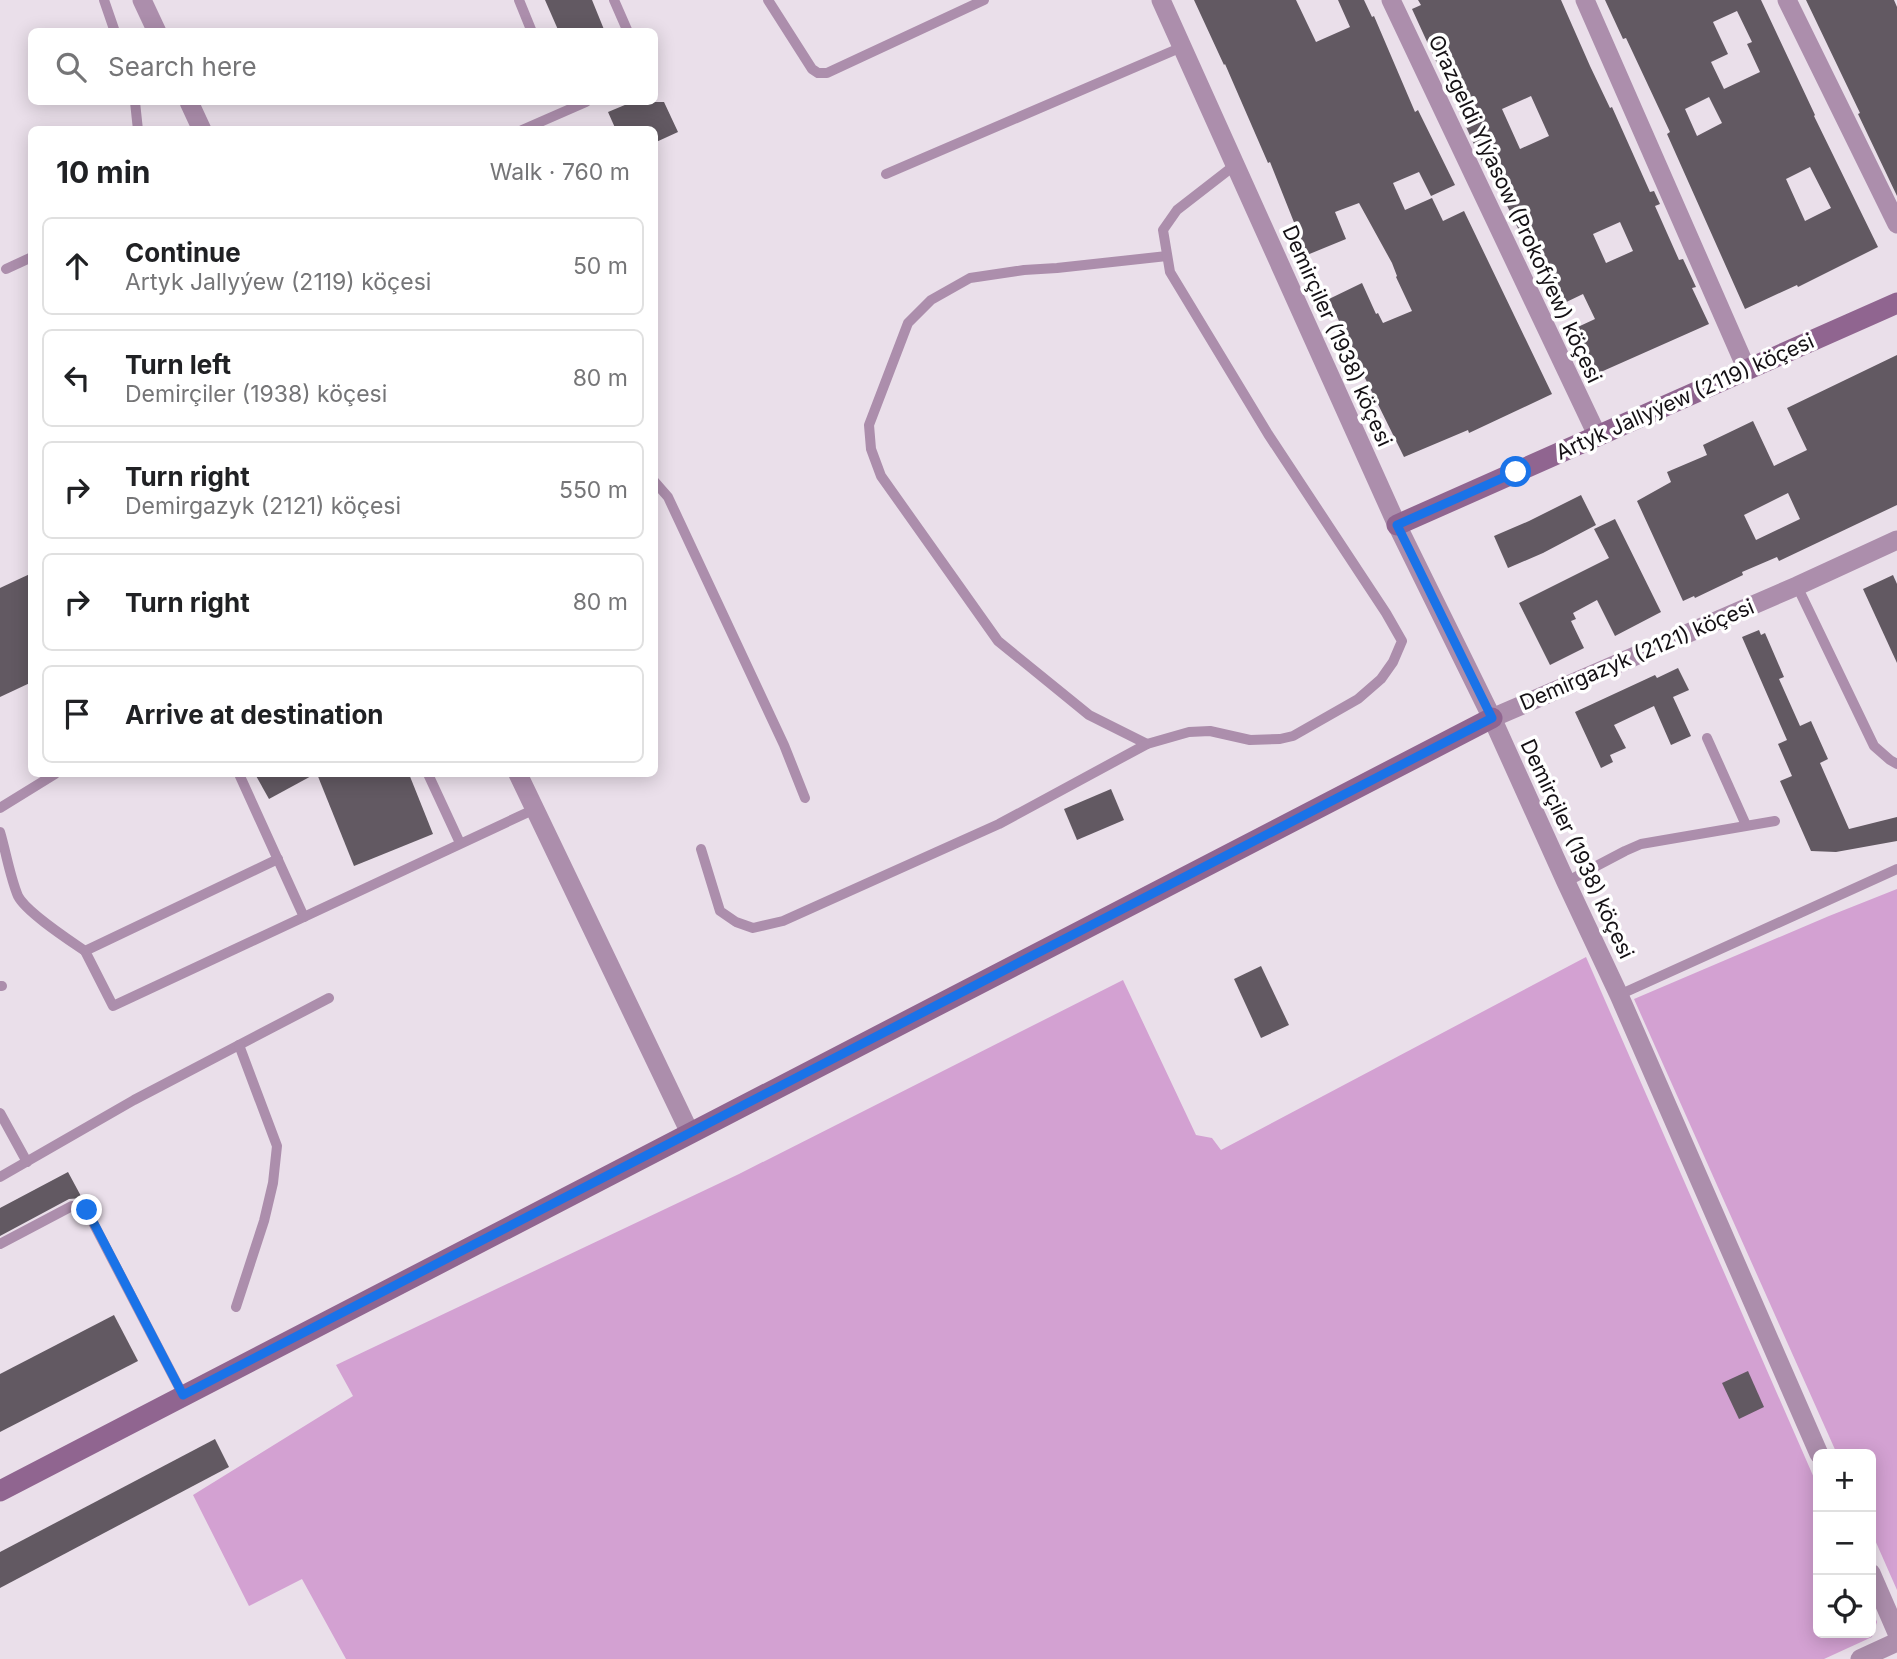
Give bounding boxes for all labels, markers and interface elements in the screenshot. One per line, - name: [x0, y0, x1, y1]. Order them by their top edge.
- search box: [28, 28, 658, 105]
- street label: Orazgeldi Ylýasow (Prokofýew) köçesi: [1424, 31, 1607, 387]
- icon: search: [52, 48, 90, 86]
- text: Search here: [108, 51, 257, 82]
- text: 10 min: [56, 154, 150, 190]
- text: Walk · 760 m: [490, 158, 630, 186]
- street label: Demirçiler (1938) köçesi: [1277, 221, 1398, 450]
- text: Continue: [125, 237, 241, 268]
- icon: ahead: [58, 247, 96, 285]
- text: 50 m: [573, 252, 628, 280]
- text: Artyk Jallyýew (2119) köçesi: [125, 268, 431, 296]
- street label: Artyk Jallyýew (2119) köçesi: [1552, 328, 1818, 465]
- text: Turn left: [125, 349, 231, 380]
- icon: left: [58, 359, 96, 397]
- text: 80 m: [573, 364, 628, 392]
- text: Demirçiler (1938) köçesi: [125, 380, 387, 408]
- route start: [1500, 456, 1531, 487]
- text: Turn right: [125, 461, 250, 492]
- icon: right: [58, 471, 96, 509]
- text: 550 m: [559, 476, 628, 504]
- text: Demirgazyk (2121) köçesi: [125, 492, 401, 520]
- icon: right: [58, 583, 96, 621]
- text: Turn right: [125, 587, 250, 618]
- text: 80 m: [573, 588, 628, 616]
- street label: Demirgazyk (2121) köçesi: [1516, 594, 1758, 715]
- icon: arrive: [58, 695, 96, 733]
- text: Arrive at destination: [125, 699, 384, 730]
- street label: Demirçiler (1938) köçesi: [1516, 735, 1639, 963]
- route end: [71, 1194, 102, 1225]
- map controls: [1813, 1449, 1876, 1638]
- button: +: [1813, 1449, 1876, 1512]
- button: −: [1813, 1512, 1876, 1575]
- button: locate: [1813, 1575, 1876, 1638]

